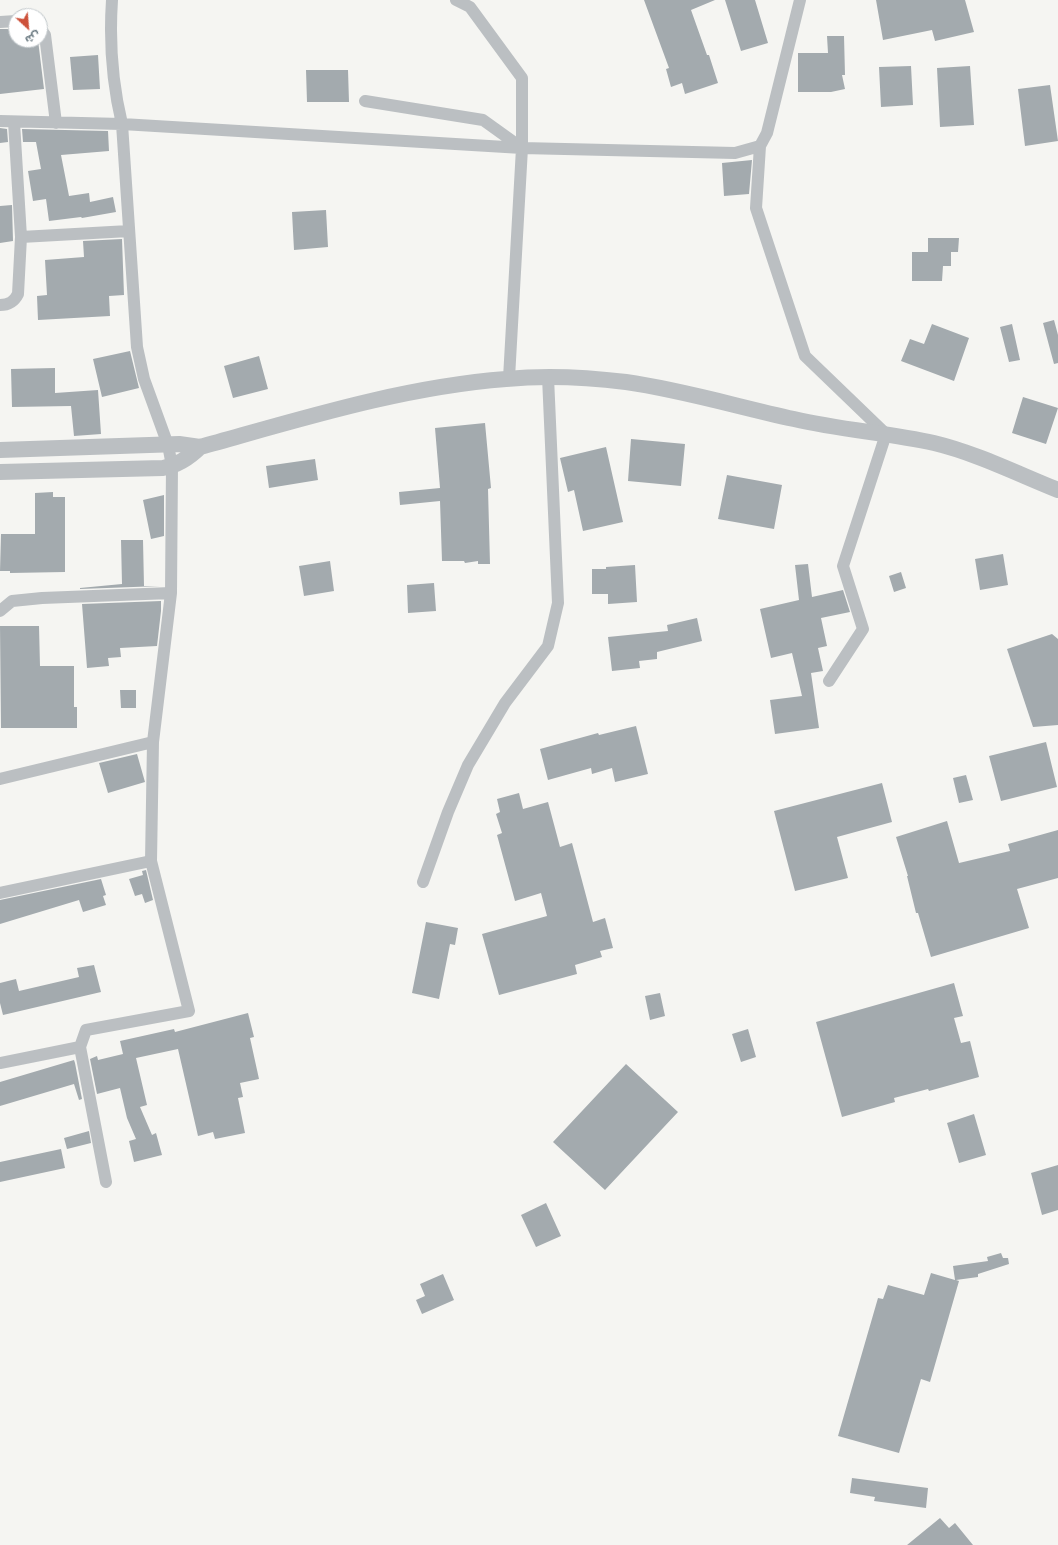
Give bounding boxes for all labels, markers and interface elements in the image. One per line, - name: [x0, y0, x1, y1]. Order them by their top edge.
- north arrow: [8, 8, 48, 48]
- text: ش: [23, 28, 43, 47]

